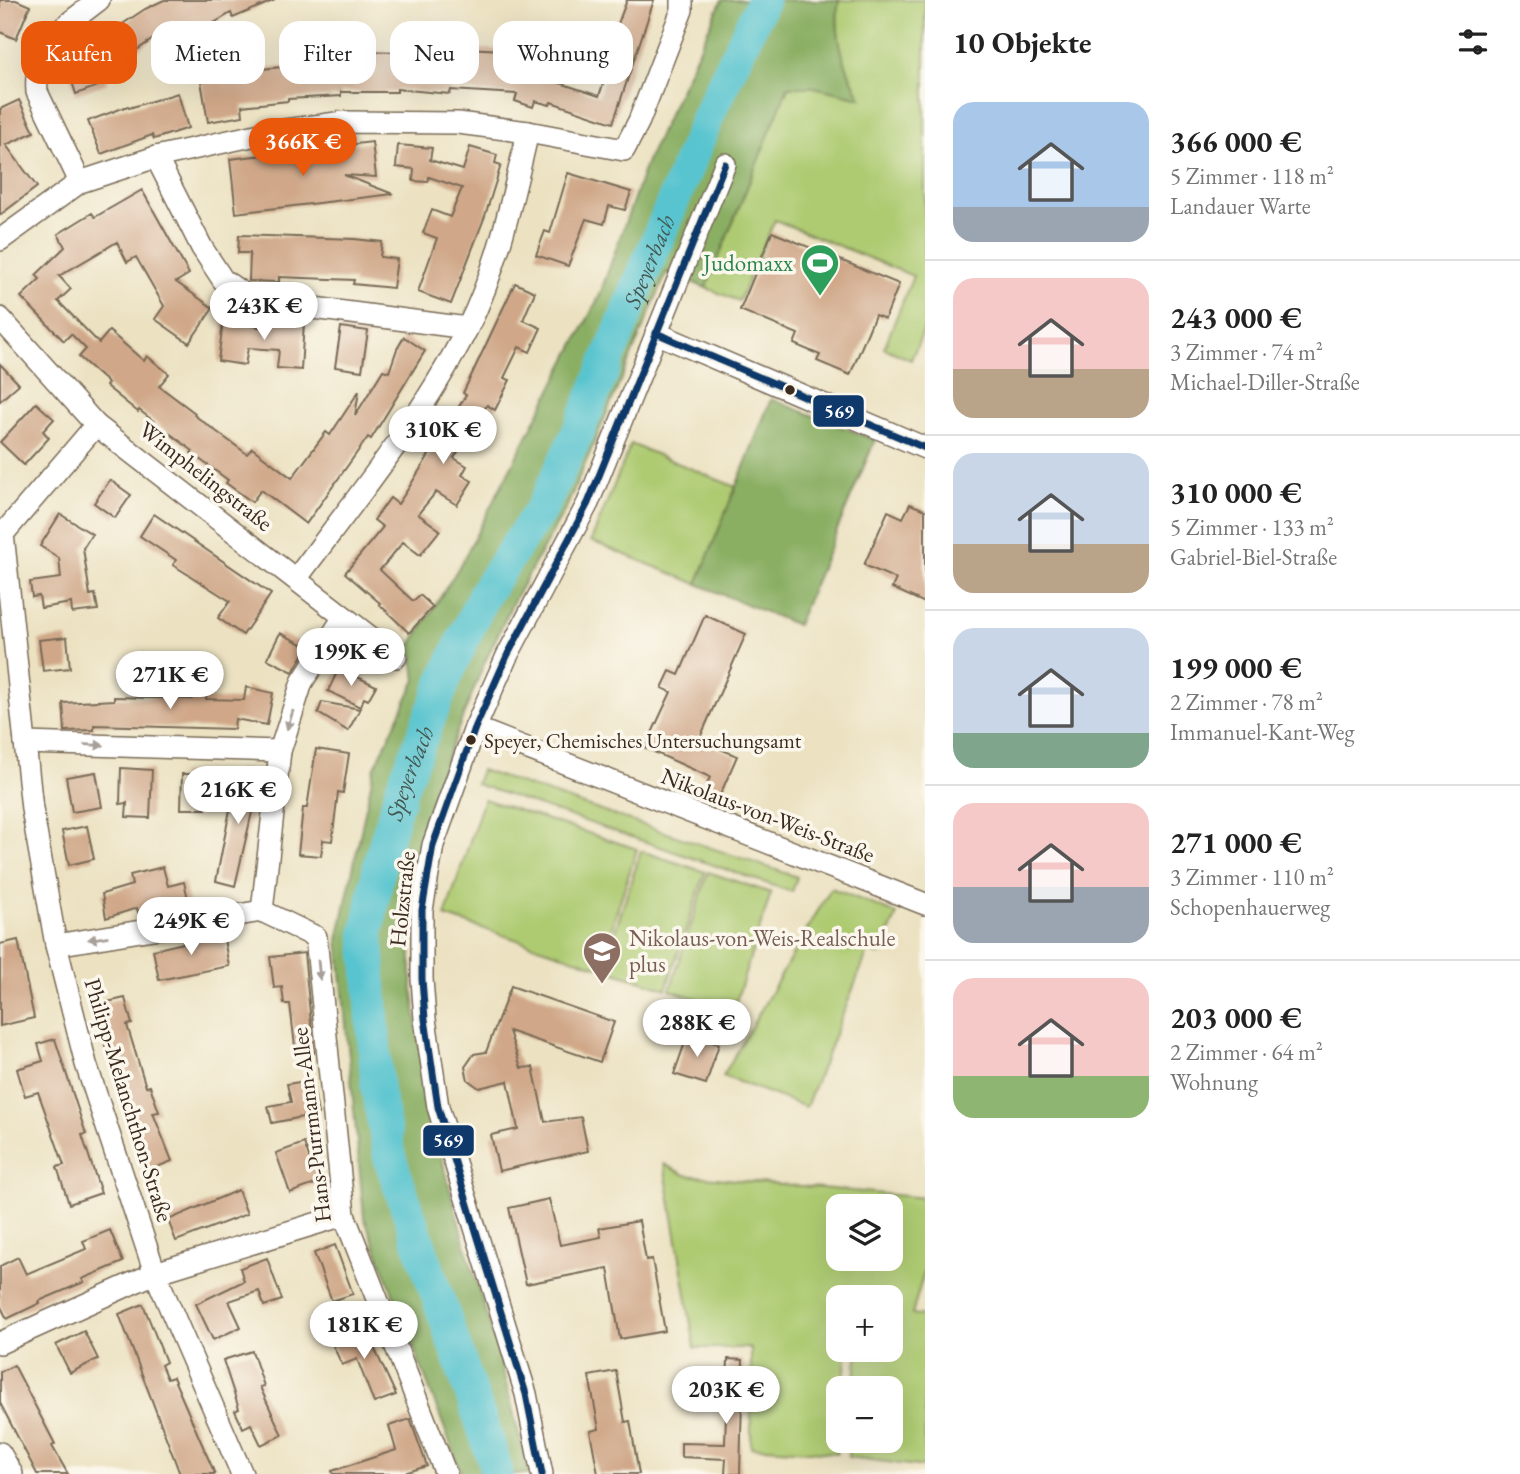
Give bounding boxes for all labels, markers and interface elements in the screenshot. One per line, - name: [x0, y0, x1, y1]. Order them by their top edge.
- chip: Kaufen: [21, 21, 137, 84]
- chip: Mieten: [151, 21, 265, 84]
- chip: Filter: [279, 21, 376, 84]
- chip: Neu: [390, 21, 479, 84]
- chip: Wohnung: [493, 21, 633, 84]
- text: 10 Objekte: [953, 23, 1092, 62]
- icon: filters: [1454, 23, 1492, 61]
- pin: 366K €: [246, 118, 360, 178]
- text: 366 000 €: [1170, 122, 1302, 161]
- text: 366K €: [265, 126, 341, 156]
- icon: home: [1009, 130, 1093, 214]
- text: 5 Zimmer · 118 m²: [1170, 161, 1334, 191]
- text: Landauer Warte: [1170, 191, 1311, 221]
- water label: Speyerbach: [615, 209, 682, 313]
- sports icon: Judomaxx: [799, 242, 841, 297]
- place label: Judomaxx: [701, 248, 793, 278]
- pin: 243K €: [207, 282, 321, 342]
- text: 243K €: [226, 290, 302, 320]
- text: 243 000 €: [1170, 298, 1302, 337]
- icon: home: [1009, 306, 1093, 390]
- text: 3 Zimmer · 74 m²: [1170, 337, 1323, 367]
- text: Michael-Diller-Straße: [1170, 367, 1360, 397]
- unlabelled marker: [783, 383, 797, 397]
- line badge: 569: [812, 394, 865, 428]
- text: 569: [824, 399, 854, 424]
- pin: 310K €: [386, 406, 500, 466]
- street label: Wimphelingstraße: [133, 414, 279, 538]
- text: 310K €: [405, 414, 481, 444]
- text: 310 000 €: [1170, 473, 1302, 512]
- icon: home: [1009, 481, 1093, 565]
- text: 5 Zimmer · 133 m²: [1170, 512, 1334, 542]
- text: Gabriel-Biel-Straße: [1170, 542, 1337, 572]
- pin: 199K €: [294, 628, 408, 688]
- text: 199K €: [313, 636, 389, 666]
- text: 199 000 €: [1170, 648, 1302, 687]
- pin: 271K €: [113, 652, 227, 711]
- icon: home: [1009, 656, 1093, 740]
- text: 271K €: [132, 659, 208, 689]
- text: 2 Zimmer · 78 m²: [1170, 687, 1323, 717]
- one-way arrow: [284, 709, 295, 730]
- text: Immanuel-Kant-Weg: [1170, 717, 1354, 747]
- water label: Speyerbach: [377, 721, 440, 825]
- place label: Speyer, Chemisches Untersuchungsamt: [484, 727, 802, 754]
- marker: Speyer, Chemisches Untersuchungsamt: [464, 733, 478, 747]
- one-way arrow: [83, 739, 105, 750]
- street label: Nikolaus-von-Weis-Straße: [657, 760, 879, 870]
- pin: 216K €: [181, 766, 295, 826]
- text: 216K €: [200, 774, 276, 804]
- text: 271 000 €: [1170, 823, 1302, 862]
- icon: home: [1009, 831, 1093, 915]
- street label: Holzstraße: [382, 850, 422, 948]
- text: 3 Zimmer · 110 m²: [1170, 862, 1334, 892]
- text: Schopenhauerweg: [1170, 892, 1330, 922]
- pin: 249K €: [134, 898, 248, 957]
- text: 249K €: [153, 905, 229, 935]
- place label: Nikolaus-von-Weis-Realschule plus: [629, 923, 895, 979]
- school or university icon: Nikolaus-von-Weis-Realschule plus: [581, 930, 623, 985]
- one-way arrow: [87, 933, 109, 944]
- one-way arrow: [314, 959, 325, 981]
- street label: Philipp-Melanchthon-Straße: [78, 975, 180, 1225]
- text: 203 000 €: [1170, 998, 1302, 1037]
- pin: 288K €: [640, 1000, 754, 1059]
- icon: home: [1009, 1006, 1093, 1090]
- text: 288K €: [659, 1007, 735, 1037]
- street label: Hans-Purrmann-Allee: [284, 1026, 338, 1224]
- text: 2 Zimmer · 64 m²: [1170, 1037, 1323, 1067]
- text: Wohnung: [1170, 1067, 1258, 1097]
- line badge: 569: [422, 1124, 475, 1157]
- text: 569: [433, 1128, 463, 1153]
- map controls: [826, 1194, 903, 1453]
- button: layers: [826, 1194, 903, 1271]
- button: +: [826, 1285, 903, 1362]
- pin: 181K €: [307, 1302, 421, 1361]
- text: 181K €: [326, 1309, 402, 1339]
- pin: 203K €: [669, 1366, 783, 1426]
- text: 203K €: [688, 1374, 764, 1404]
- button: −: [826, 1376, 903, 1453]

